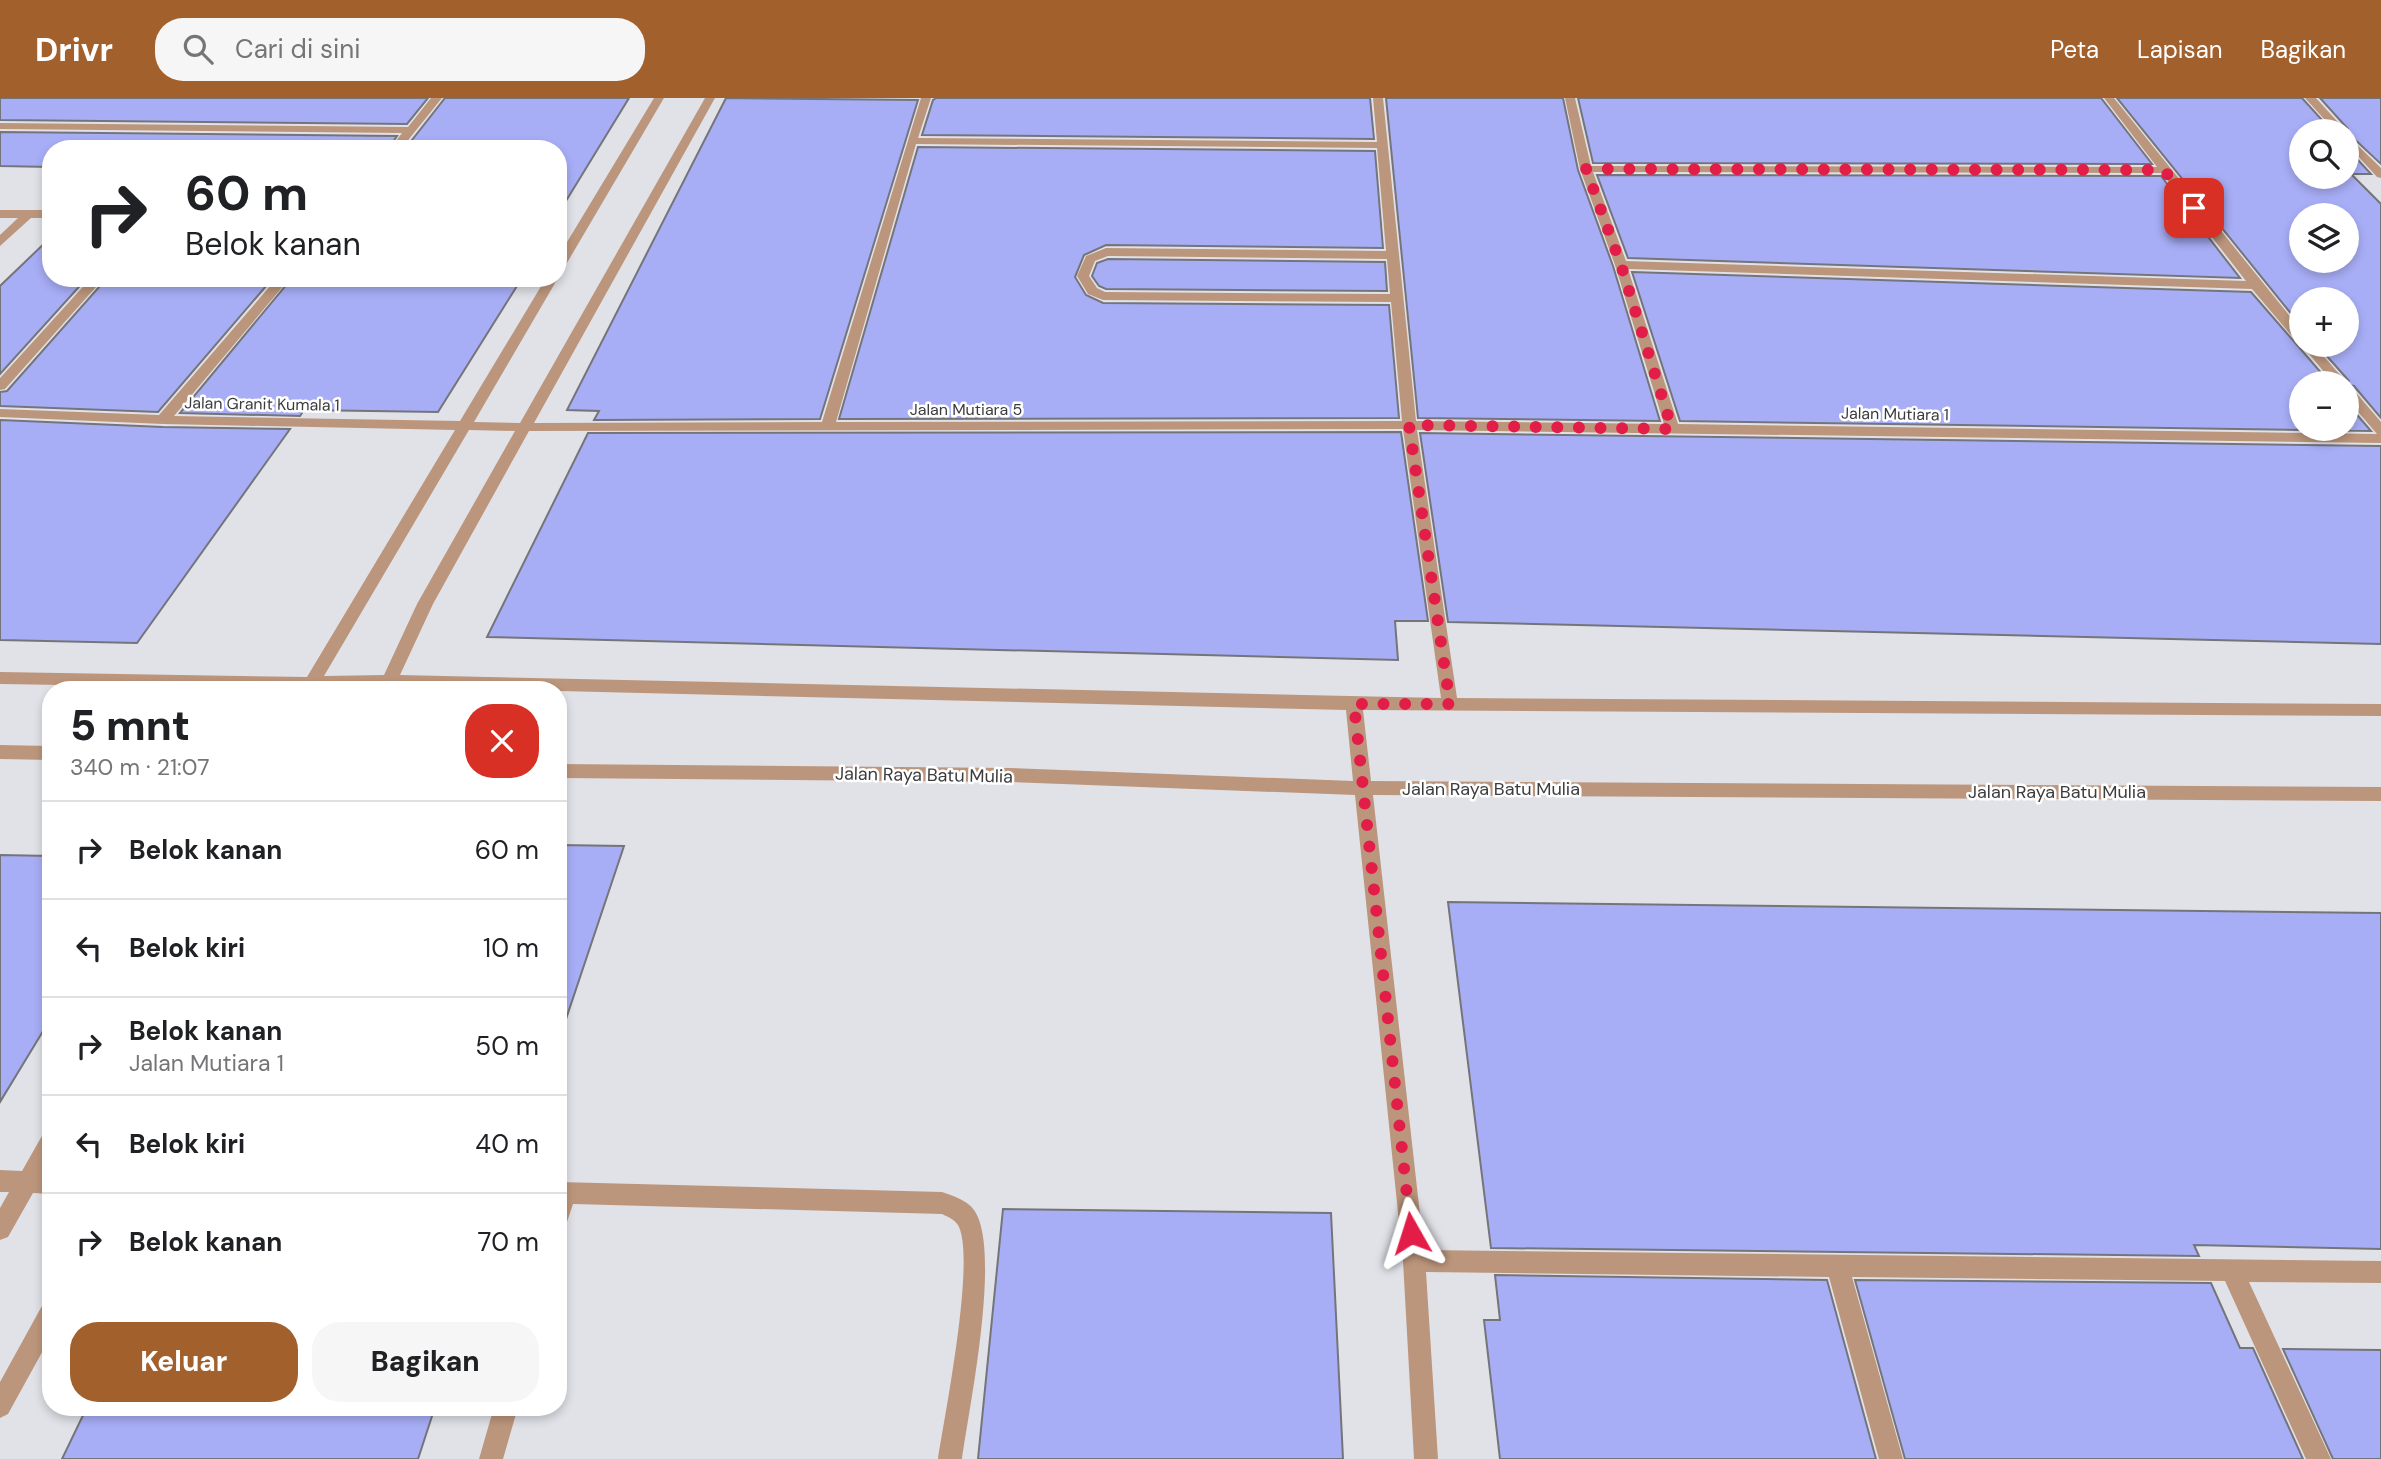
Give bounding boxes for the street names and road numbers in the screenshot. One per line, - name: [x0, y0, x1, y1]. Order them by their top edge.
- street label: Jalan Granit Kumala 1: [184, 392, 340, 416]
- street label: Jalan Mutiara 5: [910, 399, 1022, 420]
- street label: Jalan Mutiara 1: [1841, 403, 1949, 425]
- street label: Jalan Raya Batu Mulia: [835, 761, 1013, 789]
- street label: Jalan Raya Batu Mulia: [1402, 777, 1580, 801]
- street label: Jalan Raya Batu Mulia: [1968, 780, 2146, 804]

